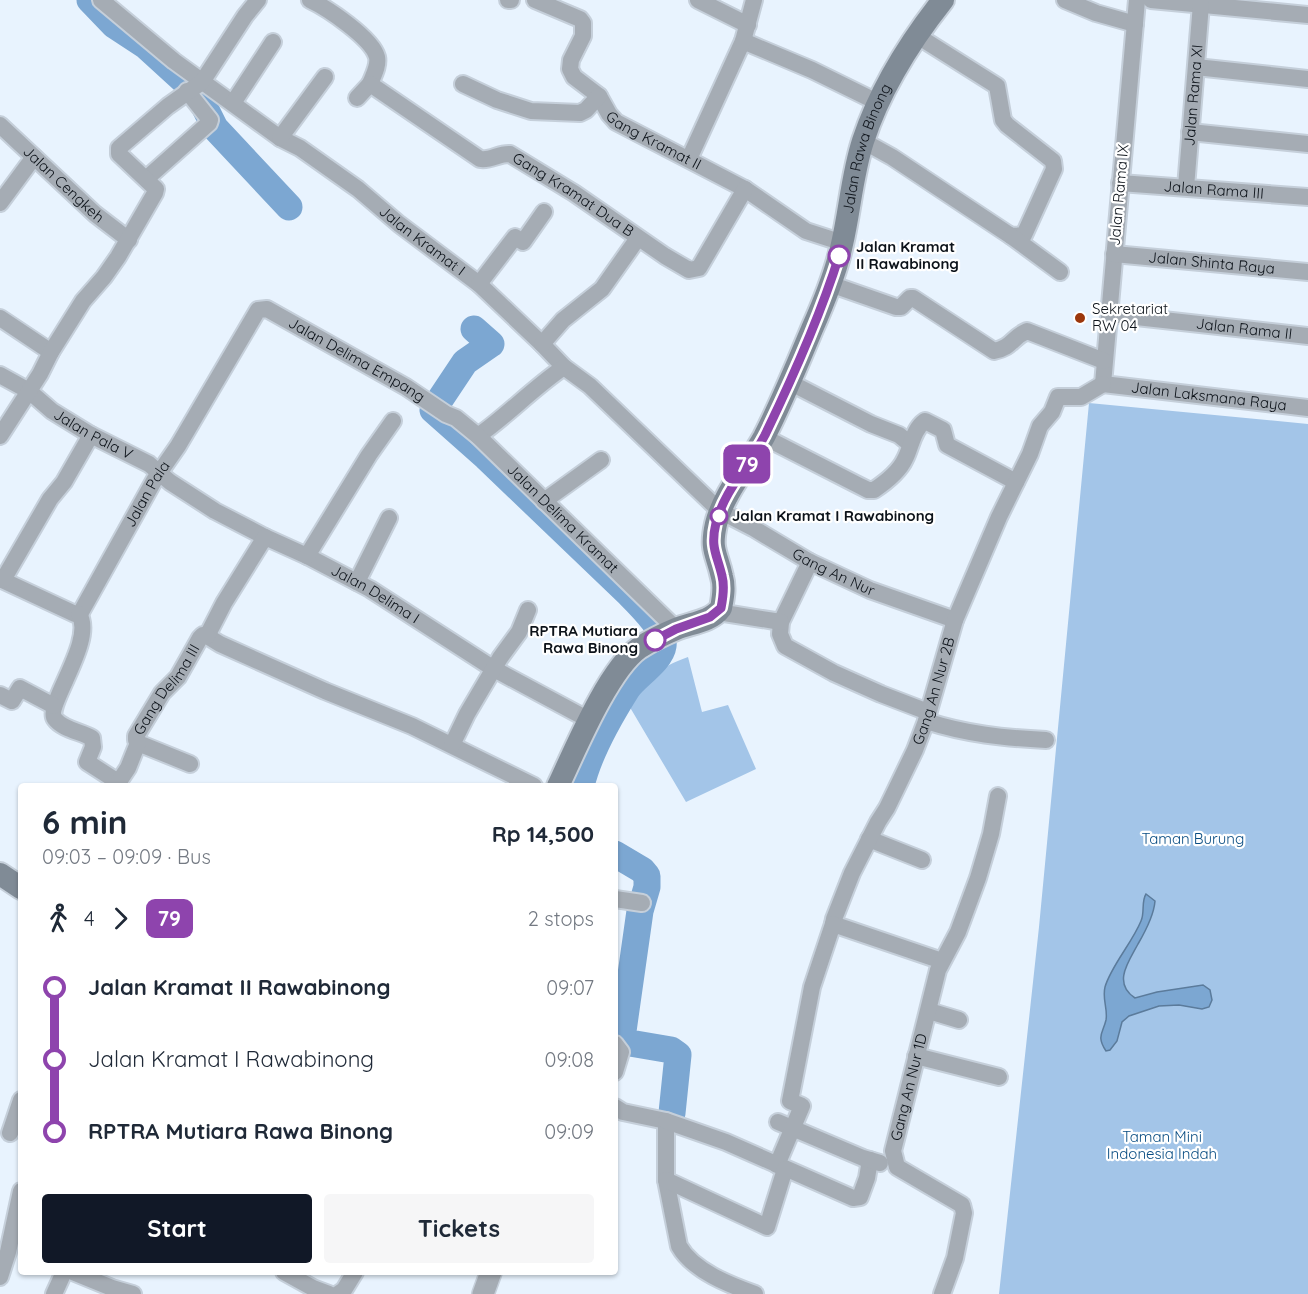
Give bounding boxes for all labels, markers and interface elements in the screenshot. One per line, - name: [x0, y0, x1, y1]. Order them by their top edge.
- street label: Jalan Rama XI: [1179, 44, 1207, 147]
- street label: Jalan Rawa Binong: [838, 80, 895, 215]
- street label: Gang Kramat II: [602, 107, 705, 174]
- street label: Jalan Cengkeh: [19, 142, 108, 227]
- street label: Jalan Rama IX: [1105, 143, 1132, 247]
- street label: Gang Kramat Dua B: [509, 148, 638, 241]
- street label: Jalan Rama III: [1163, 176, 1265, 203]
- street label: Jalan Kramat I: [376, 201, 469, 279]
- place label: Jalan Kramat II Rawabinong: [856, 237, 959, 273]
- marker: Jalan Kramat II Rawabinong: [828, 245, 850, 267]
- street label: Jalan Shinta Raya: [1148, 247, 1276, 278]
- place label: Sekretariat RW 04: [1092, 299, 1168, 335]
- marker: Sekretariat RW 04: [1073, 311, 1087, 325]
- street label: Jalan Delima Empang: [285, 313, 429, 406]
- street label: Jalan Rama II: [1195, 314, 1293, 343]
- street label: Jalan Laksmana Raya: [1130, 377, 1288, 414]
- street label: Jalan Pala V: [50, 404, 136, 463]
- line badge: 79: [720, 444, 774, 484]
- text: 79: [735, 451, 759, 477]
- street label: Jalan Pala: [120, 457, 174, 530]
- street label: Jalan Delima Kramat: [503, 460, 623, 577]
- place label: Jalan Kramat I Rawabinong: [732, 506, 934, 525]
- marker: Jalan Kramat I Rawabinong: [710, 507, 728, 525]
- street label: Gang An Nur: [789, 544, 878, 600]
- street label: Jalan Delima I: [328, 560, 423, 627]
- place label: RPTRA Mutiara Rawa Binong: [529, 621, 638, 657]
- marker: RPTRA Mutiara Rawa Binong: [644, 629, 666, 651]
- street label: Gang An Nur 2B: [908, 634, 959, 747]
- street label: Gang Delima III: [129, 641, 204, 738]
- text: 6 min: [42, 801, 127, 842]
- text: Rp 14,500: [492, 820, 594, 848]
- park label: Taman Burung: [1142, 829, 1244, 848]
- text: 09:03 – 09:09 · Bus: [42, 844, 211, 869]
- icon: walk: [42, 902, 75, 935]
- icon: forward: [104, 902, 137, 935]
- text: 79: [158, 905, 181, 931]
- text: 4: [84, 906, 95, 931]
- text: 2 stops: [528, 906, 594, 931]
- text: Jalan Kramat II Rawabinong: [88, 973, 391, 1001]
- text: 09:07: [546, 975, 594, 1000]
- street label: Gang An Nur 1D: [886, 1031, 931, 1143]
- text: Jalan Kramat I Rawabinong: [88, 1045, 374, 1073]
- text: 09:08: [545, 1047, 594, 1072]
- text: RPTRA Mutiara Rawa Binong: [88, 1117, 393, 1145]
- text: 09:09: [544, 1119, 594, 1144]
- park label: Taman Mini Indonesia Indah: [1107, 1127, 1217, 1163]
- button: Start: [42, 1194, 312, 1263]
- button: Tickets: [324, 1194, 594, 1263]

